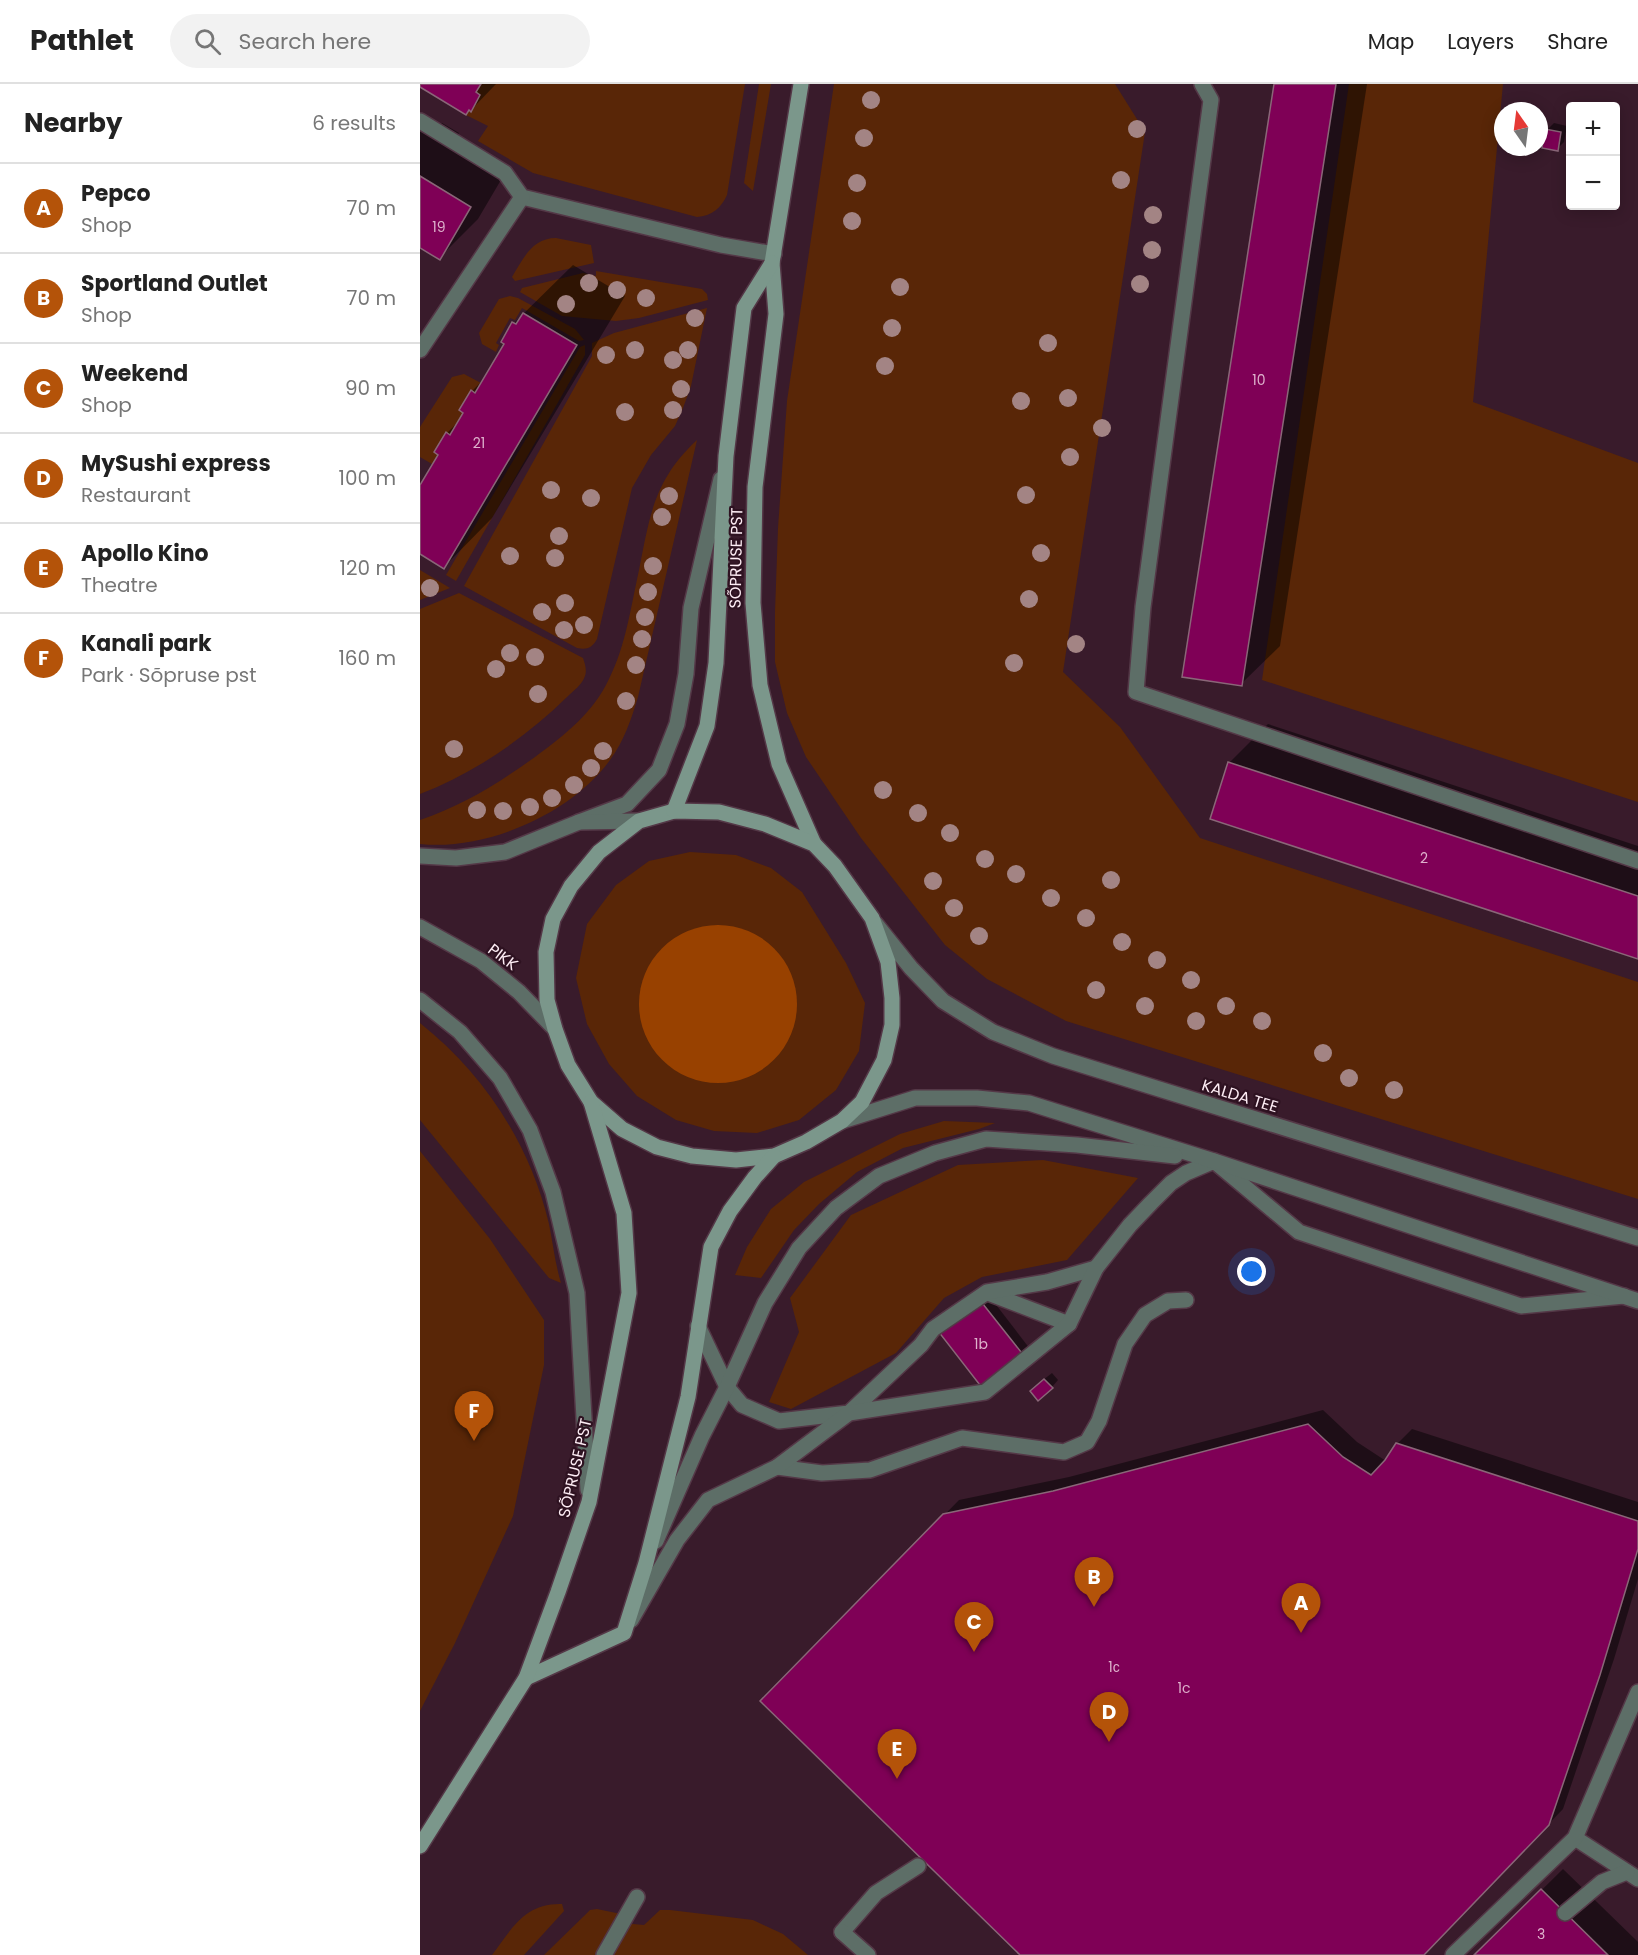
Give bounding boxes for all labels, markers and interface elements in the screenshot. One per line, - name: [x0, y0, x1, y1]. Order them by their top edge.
- search box: [170, 14, 590, 68]
- text: Pathlet: [30, 21, 134, 60]
- icon: search: [191, 25, 224, 58]
- text: Search here: [239, 26, 371, 57]
- text: Map: [1368, 27, 1414, 56]
- text: Layers: [1447, 27, 1514, 56]
- text: Share: [1547, 27, 1608, 56]
- north arrow: [1494, 102, 1548, 156]
- map controls: [1566, 102, 1620, 210]
- button: +: [1566, 102, 1620, 156]
- text: Nearby: [24, 105, 122, 141]
- text: 6 results: [312, 109, 396, 137]
- button: −: [1566, 156, 1620, 210]
- text: Pepco: [81, 178, 151, 209]
- text: A: [36, 194, 51, 222]
- text: 70 m: [347, 194, 396, 222]
- text: Shop: [81, 211, 132, 239]
- house number: 19: [432, 217, 446, 237]
- text: Sportland Outlet: [81, 268, 268, 299]
- text: B: [37, 284, 50, 312]
- text: 70 m: [347, 284, 396, 312]
- text: Shop: [81, 301, 132, 329]
- text: Weekend: [81, 358, 188, 389]
- house number: 10: [1252, 370, 1266, 390]
- text: C: [36, 374, 51, 402]
- text: 90 m: [345, 374, 396, 402]
- text: Shop: [81, 391, 132, 419]
- house number: 21: [473, 433, 485, 453]
- text: MySushi express: [81, 448, 271, 479]
- text: D: [36, 464, 51, 492]
- text: 100 m: [339, 464, 396, 492]
- text: Restaurant: [81, 481, 191, 509]
- street label: SÕPRUSE PST: [724, 507, 748, 609]
- text: Apollo Kino: [81, 538, 209, 569]
- text: E: [38, 554, 49, 582]
- text: 120 m: [340, 554, 396, 582]
- text: Theatre: [81, 571, 158, 599]
- text: Kanali park: [81, 628, 212, 659]
- text: F: [38, 644, 49, 672]
- text: 160 m: [338, 644, 396, 672]
- text: Park · Sõpruse pst: [81, 661, 257, 689]
- house number: 2: [1420, 848, 1428, 868]
- street label: PIKK: [483, 938, 523, 976]
- street label: KALDA TEE: [1199, 1073, 1281, 1119]
- your location: [1237, 1257, 1266, 1286]
- house number: 1b: [974, 1334, 988, 1354]
- pin: F: [454, 1392, 494, 1441]
- street label: SÕPRUSE PST: [552, 1416, 598, 1520]
- pin: B: [1074, 1558, 1114, 1607]
- pin: A: [1282, 1584, 1320, 1633]
- pin: C: [954, 1602, 994, 1652]
- house number: 1с: [1108, 1657, 1120, 1677]
- house number: 1c: [1178, 1678, 1190, 1698]
- pin: D: [1090, 1692, 1128, 1742]
- pin: E: [878, 1730, 916, 1779]
- house number: 3: [1537, 1924, 1545, 1944]

